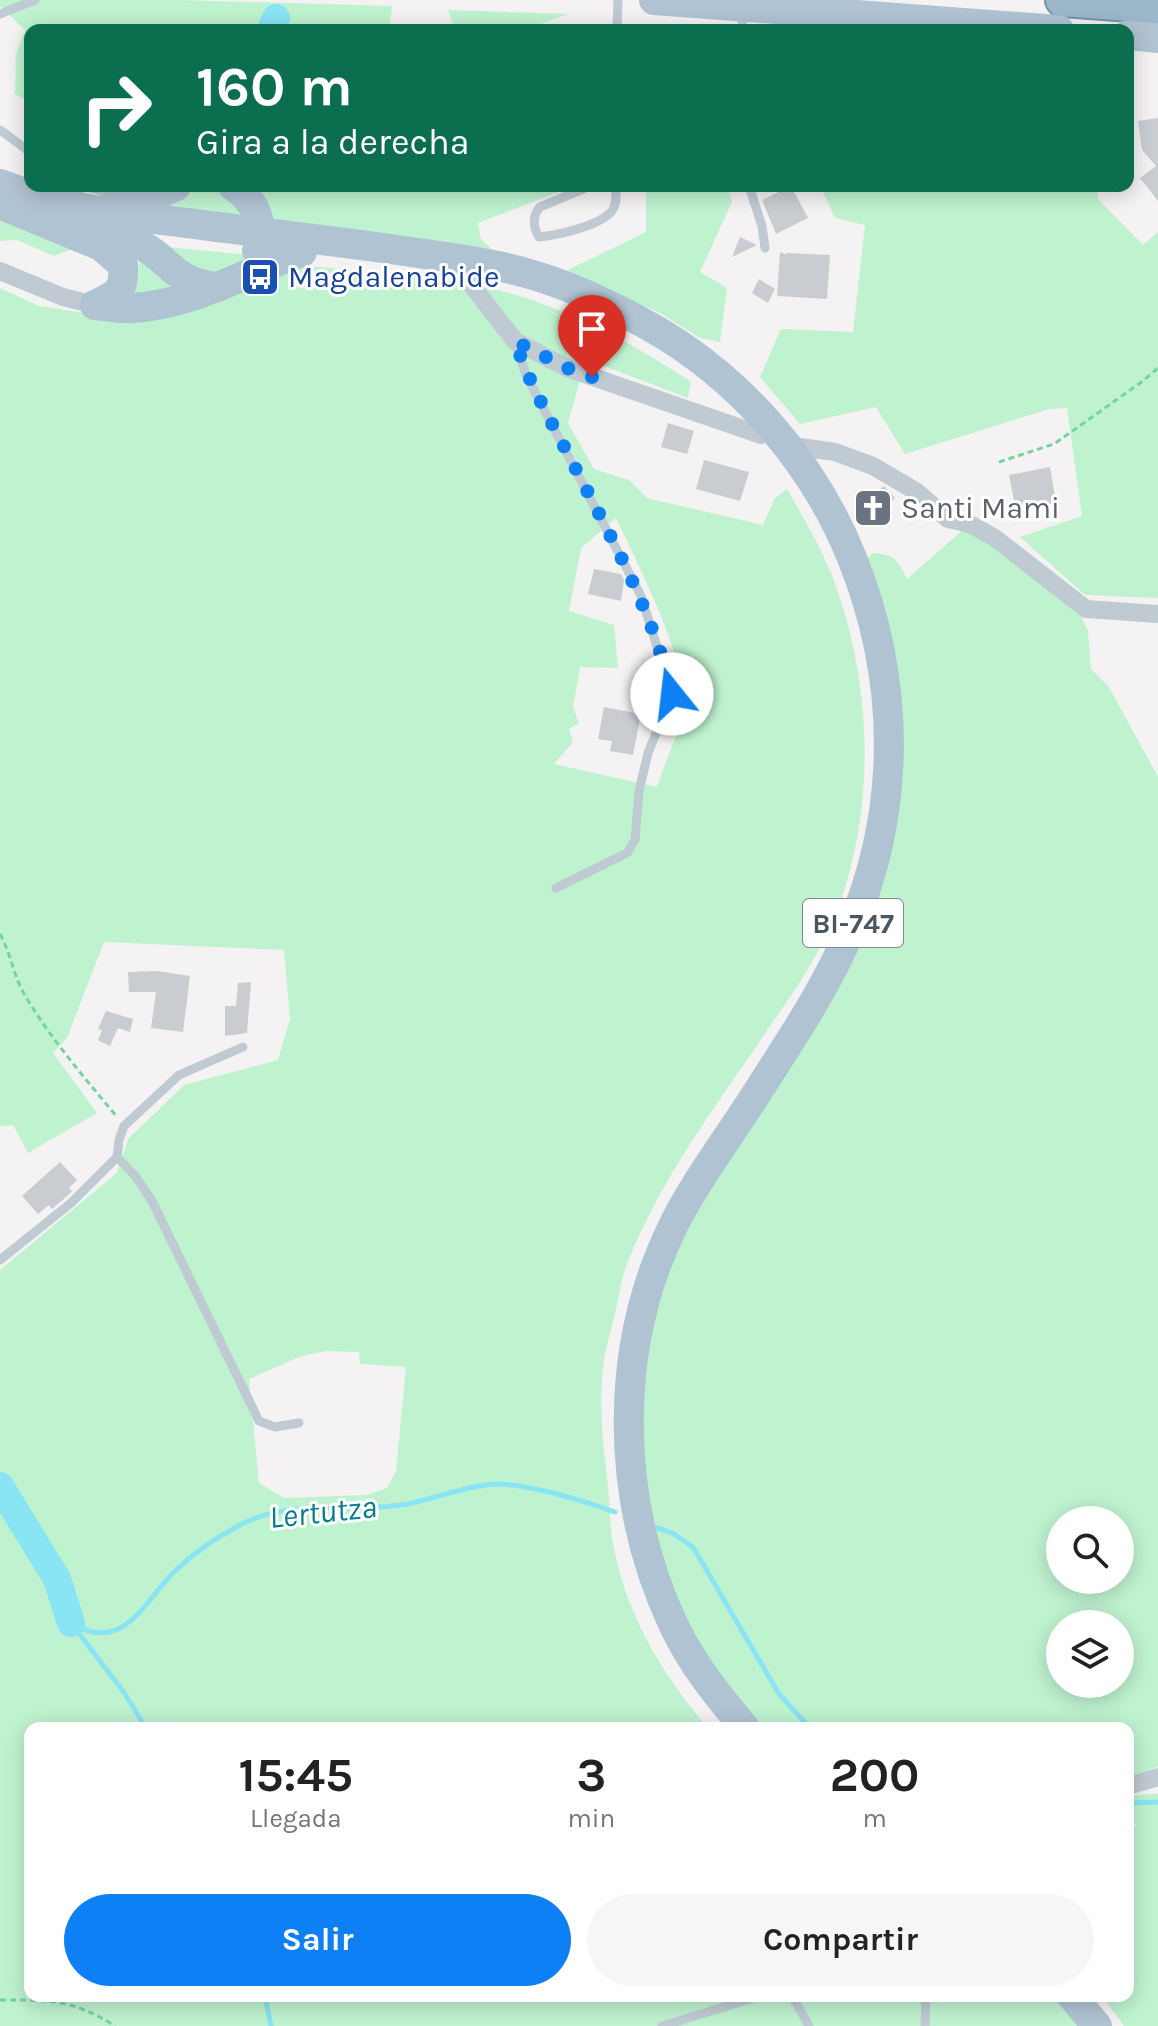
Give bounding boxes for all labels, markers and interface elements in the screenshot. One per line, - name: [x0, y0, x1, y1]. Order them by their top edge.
- text: 160 m: [196, 54, 353, 119]
- icon: right: [64, 56, 168, 160]
- text: Gira a la derecha: [196, 121, 470, 163]
- bus stop icon: Magdalenabide: [239, 256, 281, 298]
- place label: Magdalenabide: [288, 259, 499, 295]
- pin: [558, 295, 626, 377]
- icon: arrive: [570, 307, 614, 351]
- church icon: Santi Mami: [852, 487, 894, 529]
- place label: Santi Mami: [901, 490, 1060, 526]
- position arrow: [630, 652, 714, 736]
- road number: BI-747: [803, 899, 903, 947]
- water label: Lertutza: [267, 1488, 379, 1536]
- map controls: [1046, 1506, 1134, 1698]
- button: search: [1046, 1506, 1134, 1594]
- button: layers: [1046, 1610, 1134, 1698]
- text: 15:45: [238, 1747, 353, 1803]
- text: 3: [576, 1747, 606, 1803]
- text: 200: [830, 1747, 919, 1803]
- text: Llegada: [250, 1803, 341, 1834]
- text: min: [567, 1803, 615, 1834]
- text: m: [862, 1803, 887, 1834]
- button: Salir: [64, 1894, 571, 1986]
- button: Compartir: [587, 1894, 1094, 1986]

